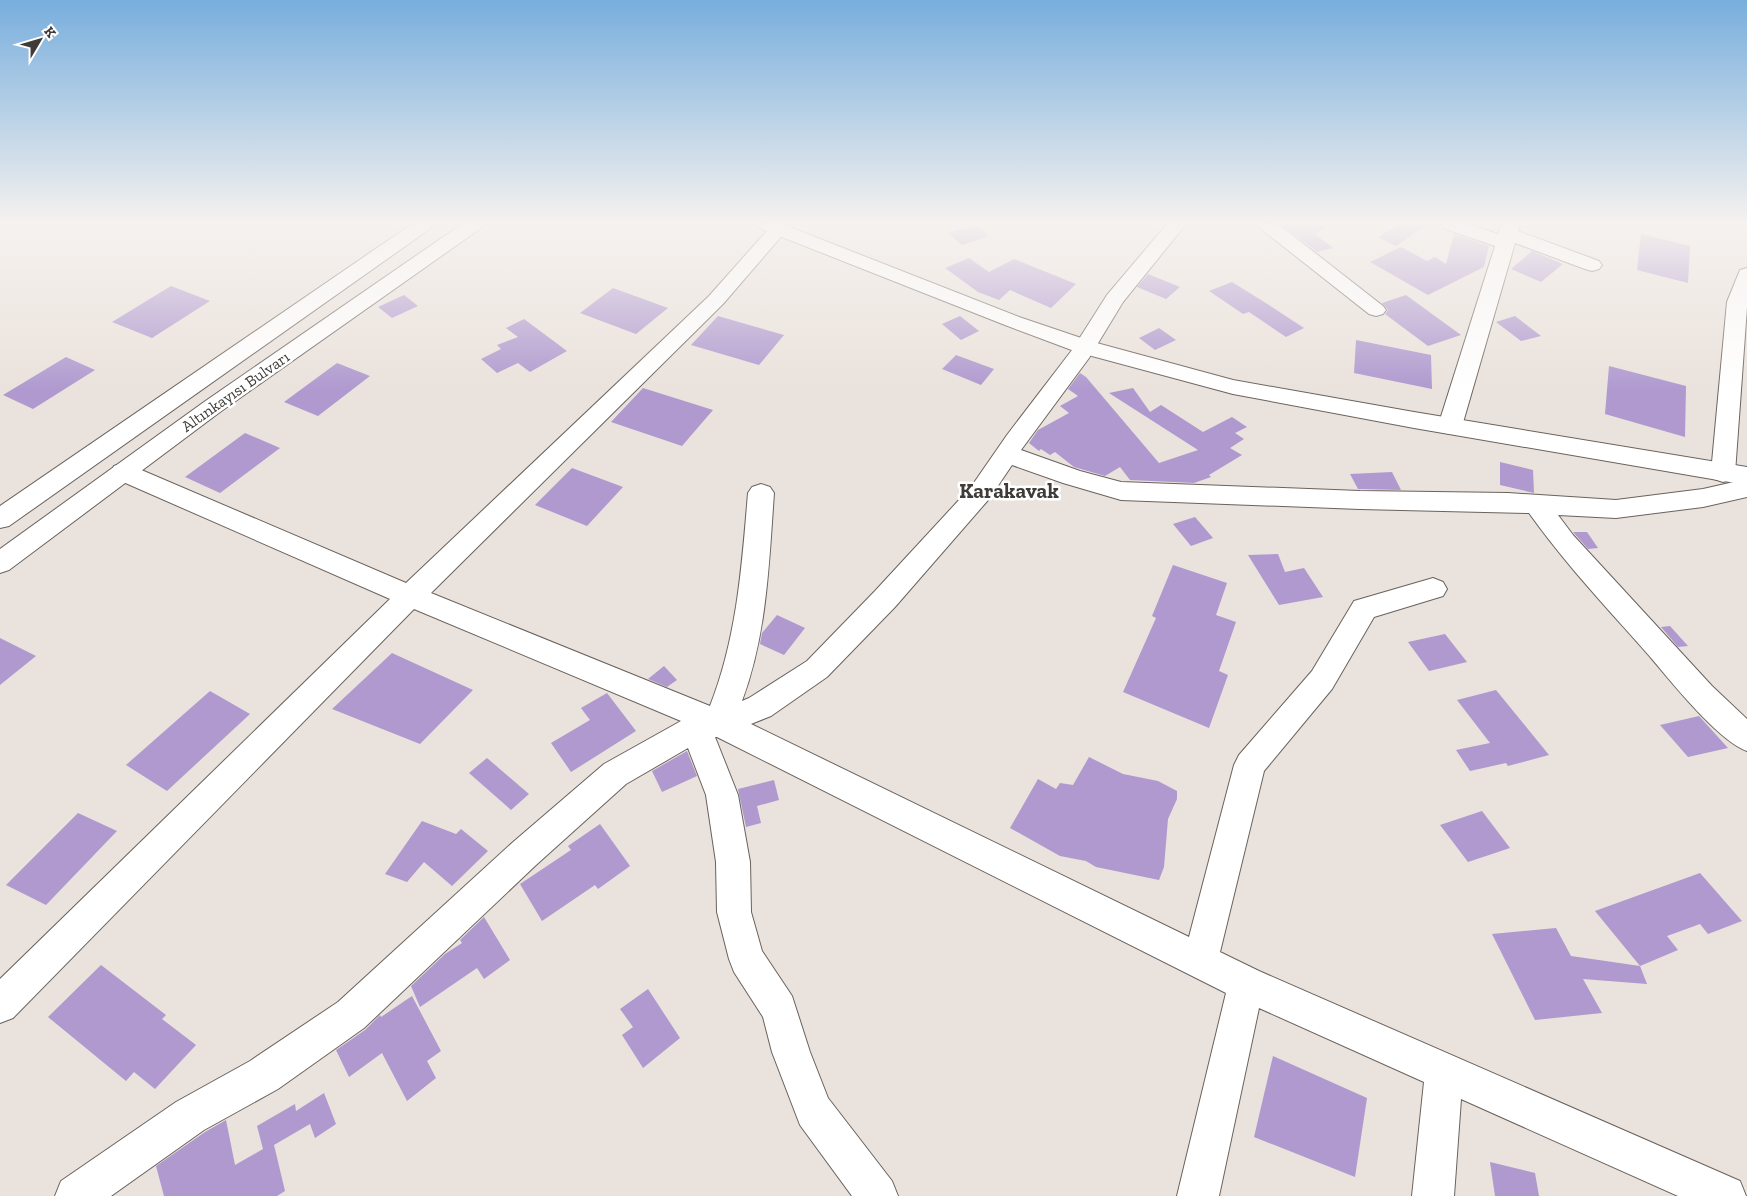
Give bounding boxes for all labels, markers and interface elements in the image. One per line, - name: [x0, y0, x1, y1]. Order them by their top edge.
- north arrow: [15, 15, 65, 65]
- text: K: [40, 23, 60, 42]
- street label: Altınkayısı Bulvarı: [178, 347, 293, 436]
- district label: Karakavak: [959, 478, 1059, 503]

